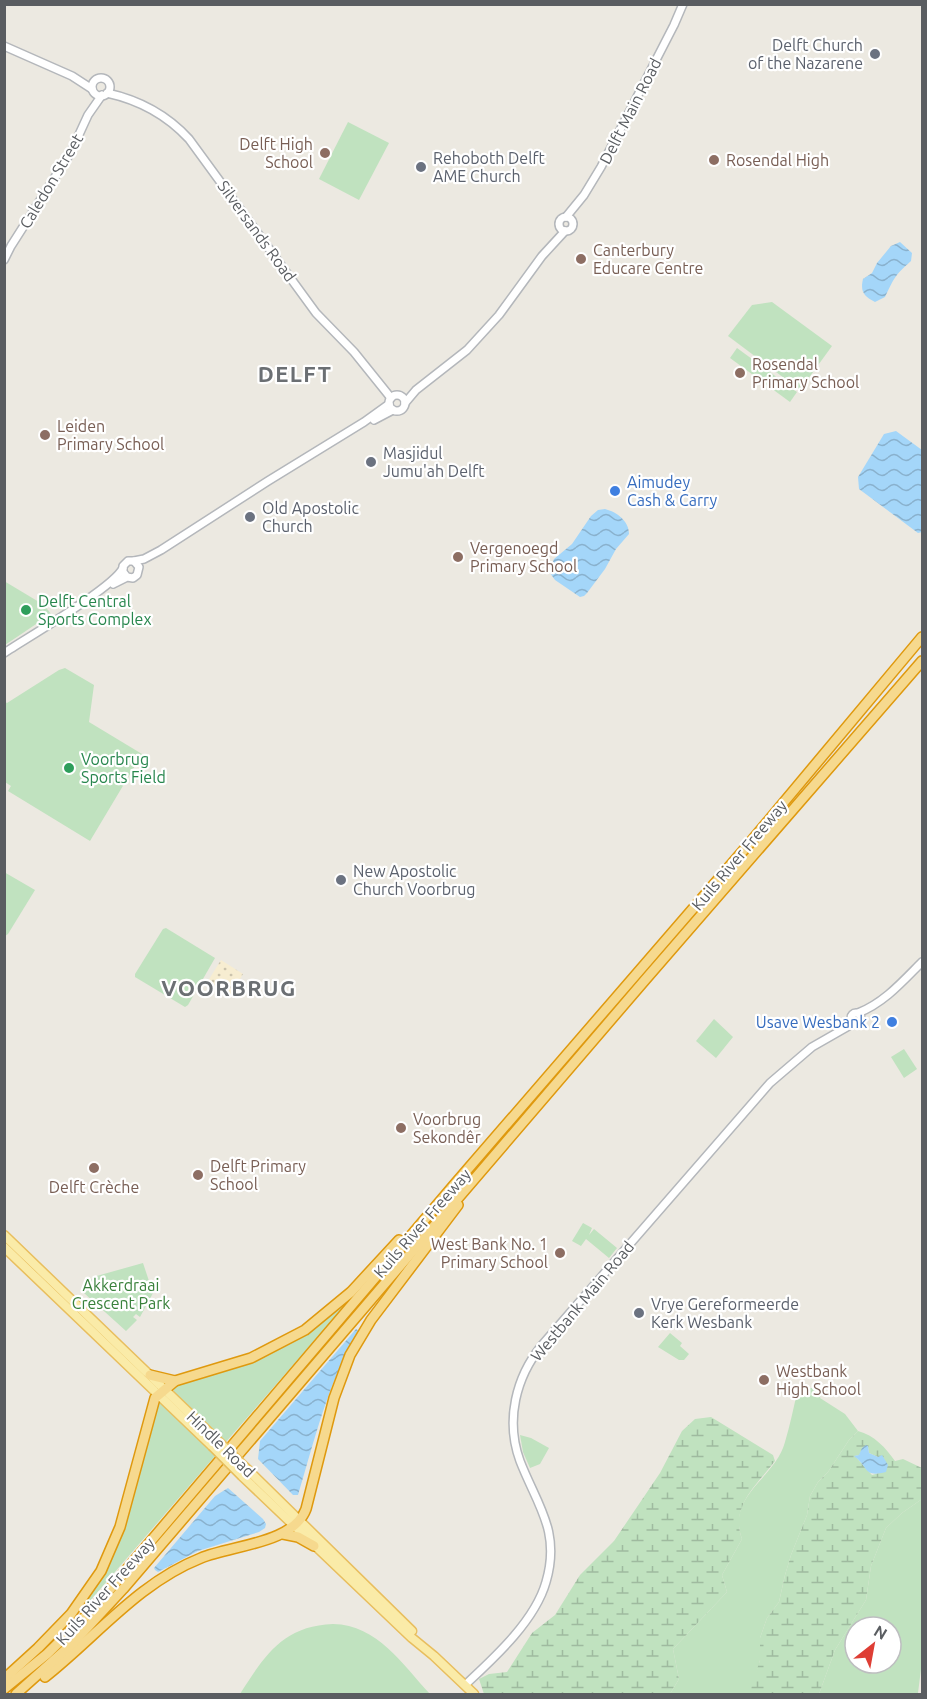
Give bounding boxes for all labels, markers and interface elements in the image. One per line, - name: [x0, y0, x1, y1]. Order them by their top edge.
- place label: Delft Church of the Nazarene: [748, 36, 863, 72]
- marker: Delft Church of the Nazarene: [868, 47, 882, 61]
- street label: Delft Main Road: [596, 55, 664, 167]
- street label: Caledon Street: [16, 130, 87, 232]
- place label: Delft High School: [239, 135, 313, 171]
- marker: Delft High School: [318, 146, 332, 160]
- place label: Rehoboth Delft AME Church: [433, 149, 545, 185]
- place label: Rosendal High: [726, 151, 829, 169]
- marker: Rosendal High: [707, 153, 721, 167]
- marker: Rehoboth Delft AME Church: [414, 160, 428, 174]
- street label: Silversands Road: [214, 177, 300, 285]
- place label: Canterbury Educare Centre: [593, 241, 703, 277]
- marker: Canterbury Educare Centre: [574, 252, 588, 266]
- place label: Rosendal Primary School: [752, 355, 859, 391]
- district label: DELFT: [258, 361, 332, 386]
- marker: Rosendal Primary School: [733, 366, 747, 380]
- place label: Leiden Primary School: [57, 417, 164, 453]
- marker: Leiden Primary School: [38, 428, 52, 442]
- place label: Masjidul Jumu'ah Delft: [383, 444, 485, 480]
- marker: Masjidul Jumu'ah Delft: [364, 455, 378, 469]
- place label: Aimudey Cash & Carry: [627, 473, 717, 509]
- marker: Aimudey Cash & Carry: [608, 484, 622, 498]
- place label: Old Apostolic Church: [262, 499, 359, 535]
- marker: Old Apostolic Church: [243, 510, 257, 524]
- place label: Vergenoegd Primary School: [470, 539, 577, 575]
- marker: Vergenoegd Primary School: [451, 550, 465, 564]
- place label: Delft Central Sports Complex: [38, 592, 152, 628]
- marker: Delft Central Sports Complex: [19, 603, 33, 617]
- place label: Voorbrug Sports Field: [81, 750, 166, 786]
- marker: Voorbrug Sports Field: [62, 761, 76, 775]
- street label: Kuils River Freeway: [688, 796, 790, 914]
- place label: New Apostolic Church Voorbrug: [353, 862, 476, 898]
- marker: New Apostolic Church Voorbrug: [334, 873, 348, 887]
- district label: VOORBRUG: [161, 975, 297, 1000]
- place label: Usave Wesbank 2: [756, 1013, 880, 1031]
- marker: Usave Wesbank 2: [885, 1015, 899, 1029]
- place label: Voorbrug Sekondêr: [413, 1110, 481, 1146]
- marker: Voorbrug Sekondêr: [394, 1121, 408, 1135]
- place label: Delft Primary School: [210, 1157, 306, 1193]
- marker: Delft Crèche: [87, 1161, 101, 1175]
- street label: Kuils River Freeway: [370, 1165, 474, 1281]
- marker: Delft Primary School: [191, 1168, 205, 1182]
- place label: Delft Crèche: [49, 1178, 139, 1196]
- place label: West Bank No. 1 Primary School: [431, 1235, 548, 1271]
- street label: Westbank Main Road: [527, 1237, 637, 1365]
- marker: West Bank No. 1 Primary School: [553, 1246, 567, 1260]
- park label: Akkerdraai Crescent Park: [72, 1276, 170, 1312]
- place label: Vrye Gereformeerde Kerk Wesbank: [651, 1295, 799, 1331]
- marker: Vrye Gereformeerde Kerk Wesbank: [632, 1306, 646, 1320]
- place label: Westbank High School: [776, 1362, 861, 1398]
- marker: Westbank High School: [757, 1373, 771, 1387]
- street label: Hindle Road: [183, 1407, 259, 1481]
- street label: Kuils River Freeway: [52, 1534, 158, 1648]
- north arrow: [843, 1615, 903, 1675]
- text: N: [871, 1621, 890, 1643]

